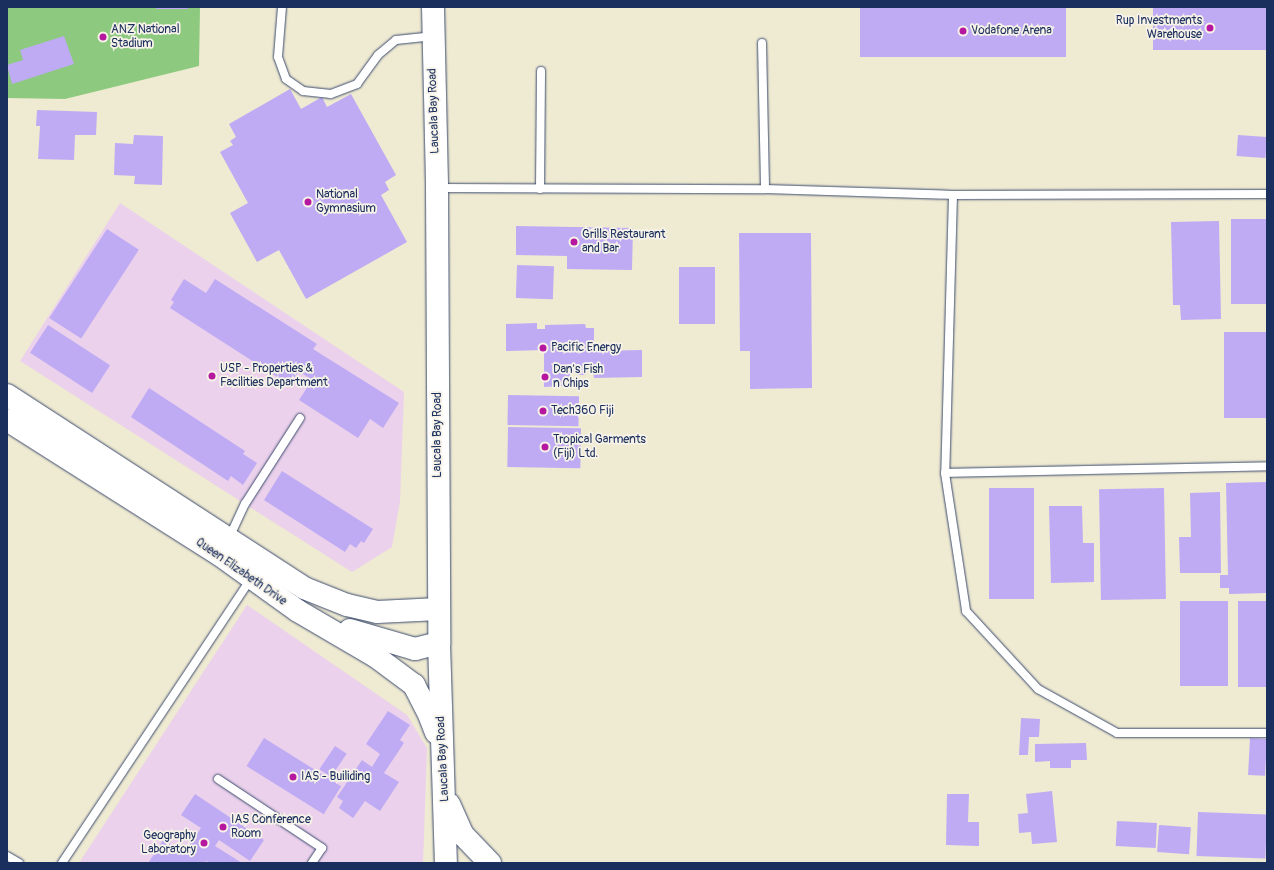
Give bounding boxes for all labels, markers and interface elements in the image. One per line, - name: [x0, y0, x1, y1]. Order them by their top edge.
- place label: Rup Investments Warehouse: [1116, 14, 1202, 42]
- place label: ANZ National Stadium: [111, 23, 180, 51]
- marker: Rup Investments Warehouse: [1205, 23, 1215, 33]
- place label: Vodafone Arena: [971, 24, 1052, 38]
- marker: Vodafone Arena: [958, 26, 968, 36]
- marker: ANZ National Stadium: [98, 32, 108, 42]
- street label: Laucala Bay Road: [425, 68, 443, 154]
- place label: National Gymnasium: [316, 188, 376, 216]
- marker: National Gymnasium: [303, 197, 313, 207]
- place label: Grills Restaurant and Bar: [582, 228, 666, 256]
- marker: Grills Restaurant and Bar: [569, 237, 579, 247]
- place label: Pacific Energy: [551, 341, 621, 355]
- marker: Pacific Energy: [538, 343, 548, 353]
- place label: USP - Properties & Facilities Department: [220, 362, 328, 390]
- place label: Dan's Fish n Chips: [553, 363, 603, 391]
- marker: USP - Properties & Facilities Department: [207, 371, 217, 381]
- marker: Dan's Fish n Chips: [540, 372, 550, 382]
- street label: Laucala Bay Road: [431, 392, 445, 478]
- place label: Tech360 Fiji: [551, 404, 614, 418]
- marker: Tech360 Fiji: [538, 406, 548, 416]
- place label: Tropical Garments (Fiji) Ltd.: [553, 433, 646, 461]
- marker: Tropical Garments (Fiji) Ltd.: [540, 442, 550, 452]
- street label: Queen Elizabeth Drive: [193, 535, 289, 609]
- street label: Laucala Bay Road: [434, 716, 452, 802]
- place label: IAS - Builiding: [301, 770, 370, 784]
- marker: IAS - Builiding: [288, 772, 298, 782]
- place label: IAS Conference Room: [231, 813, 311, 841]
- marker: IAS Conference Room: [218, 822, 228, 832]
- place label: Geography Laboratory: [141, 829, 196, 857]
- marker: Geography Laboratory: [199, 838, 209, 848]

